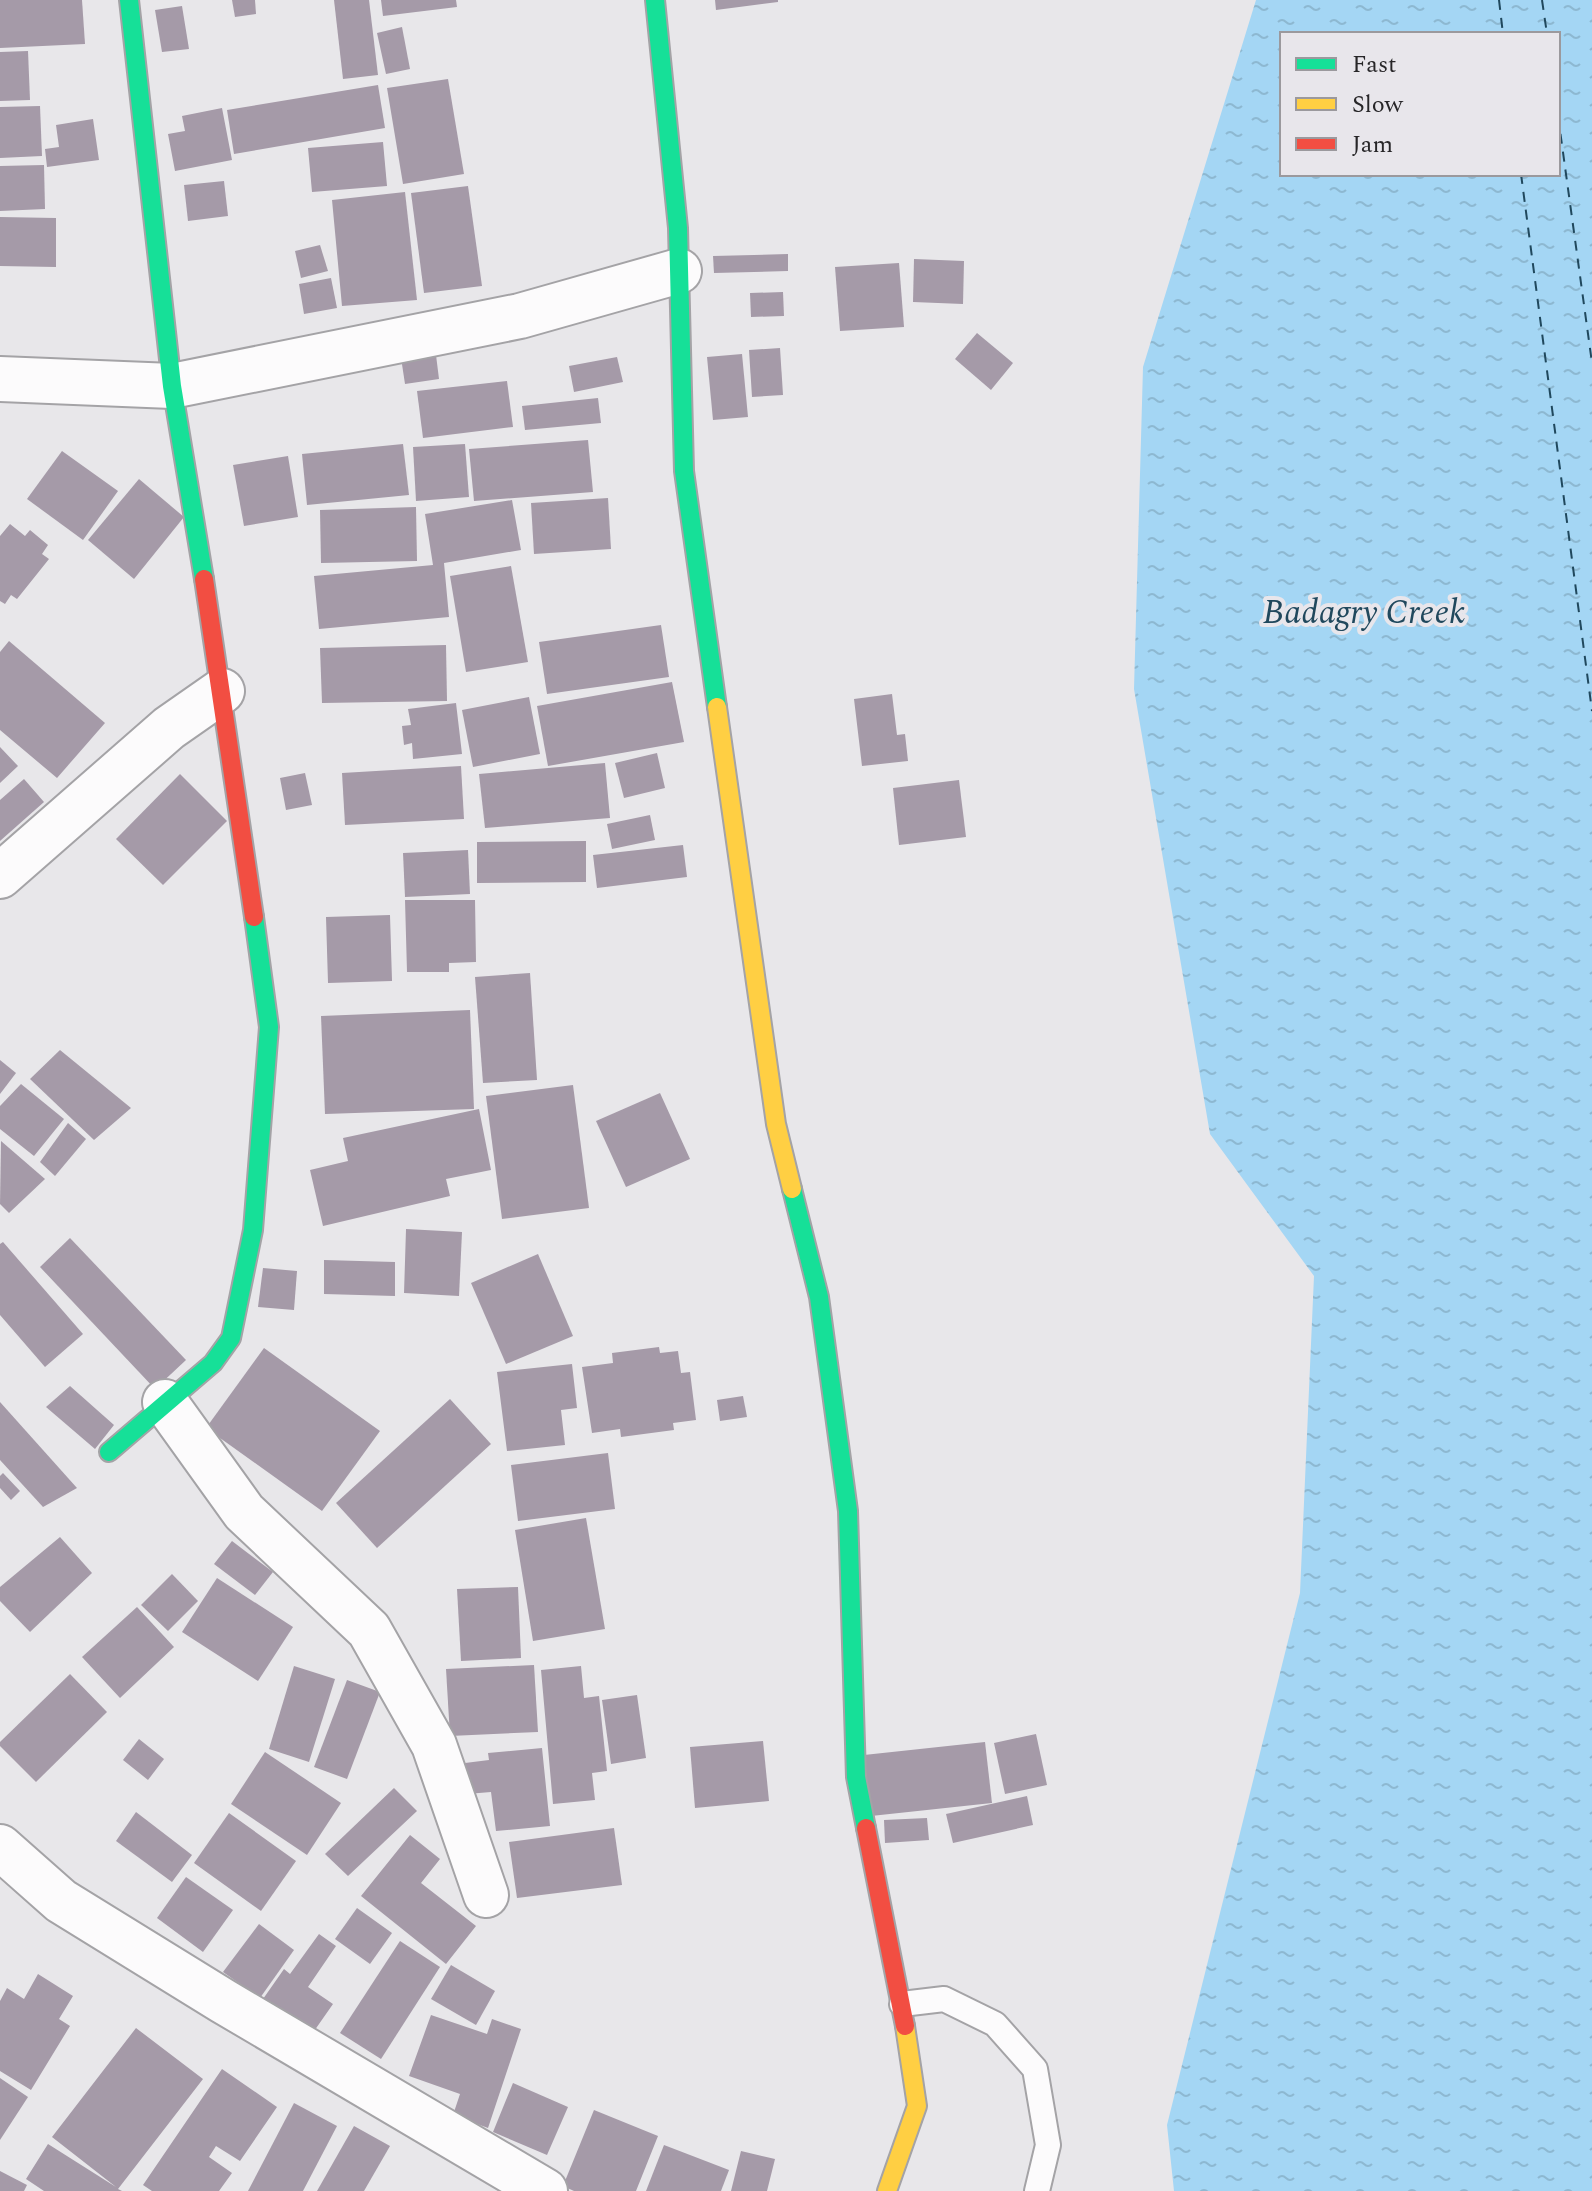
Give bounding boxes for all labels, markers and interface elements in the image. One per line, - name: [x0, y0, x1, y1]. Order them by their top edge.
- legend: [1280, 32, 1560, 176]
- text: Fast: [1352, 47, 1397, 83]
- text: Slow: [1352, 87, 1404, 123]
- text: Jam: [1352, 127, 1393, 163]
- water label: Badagry Creek: [1263, 587, 1465, 639]

